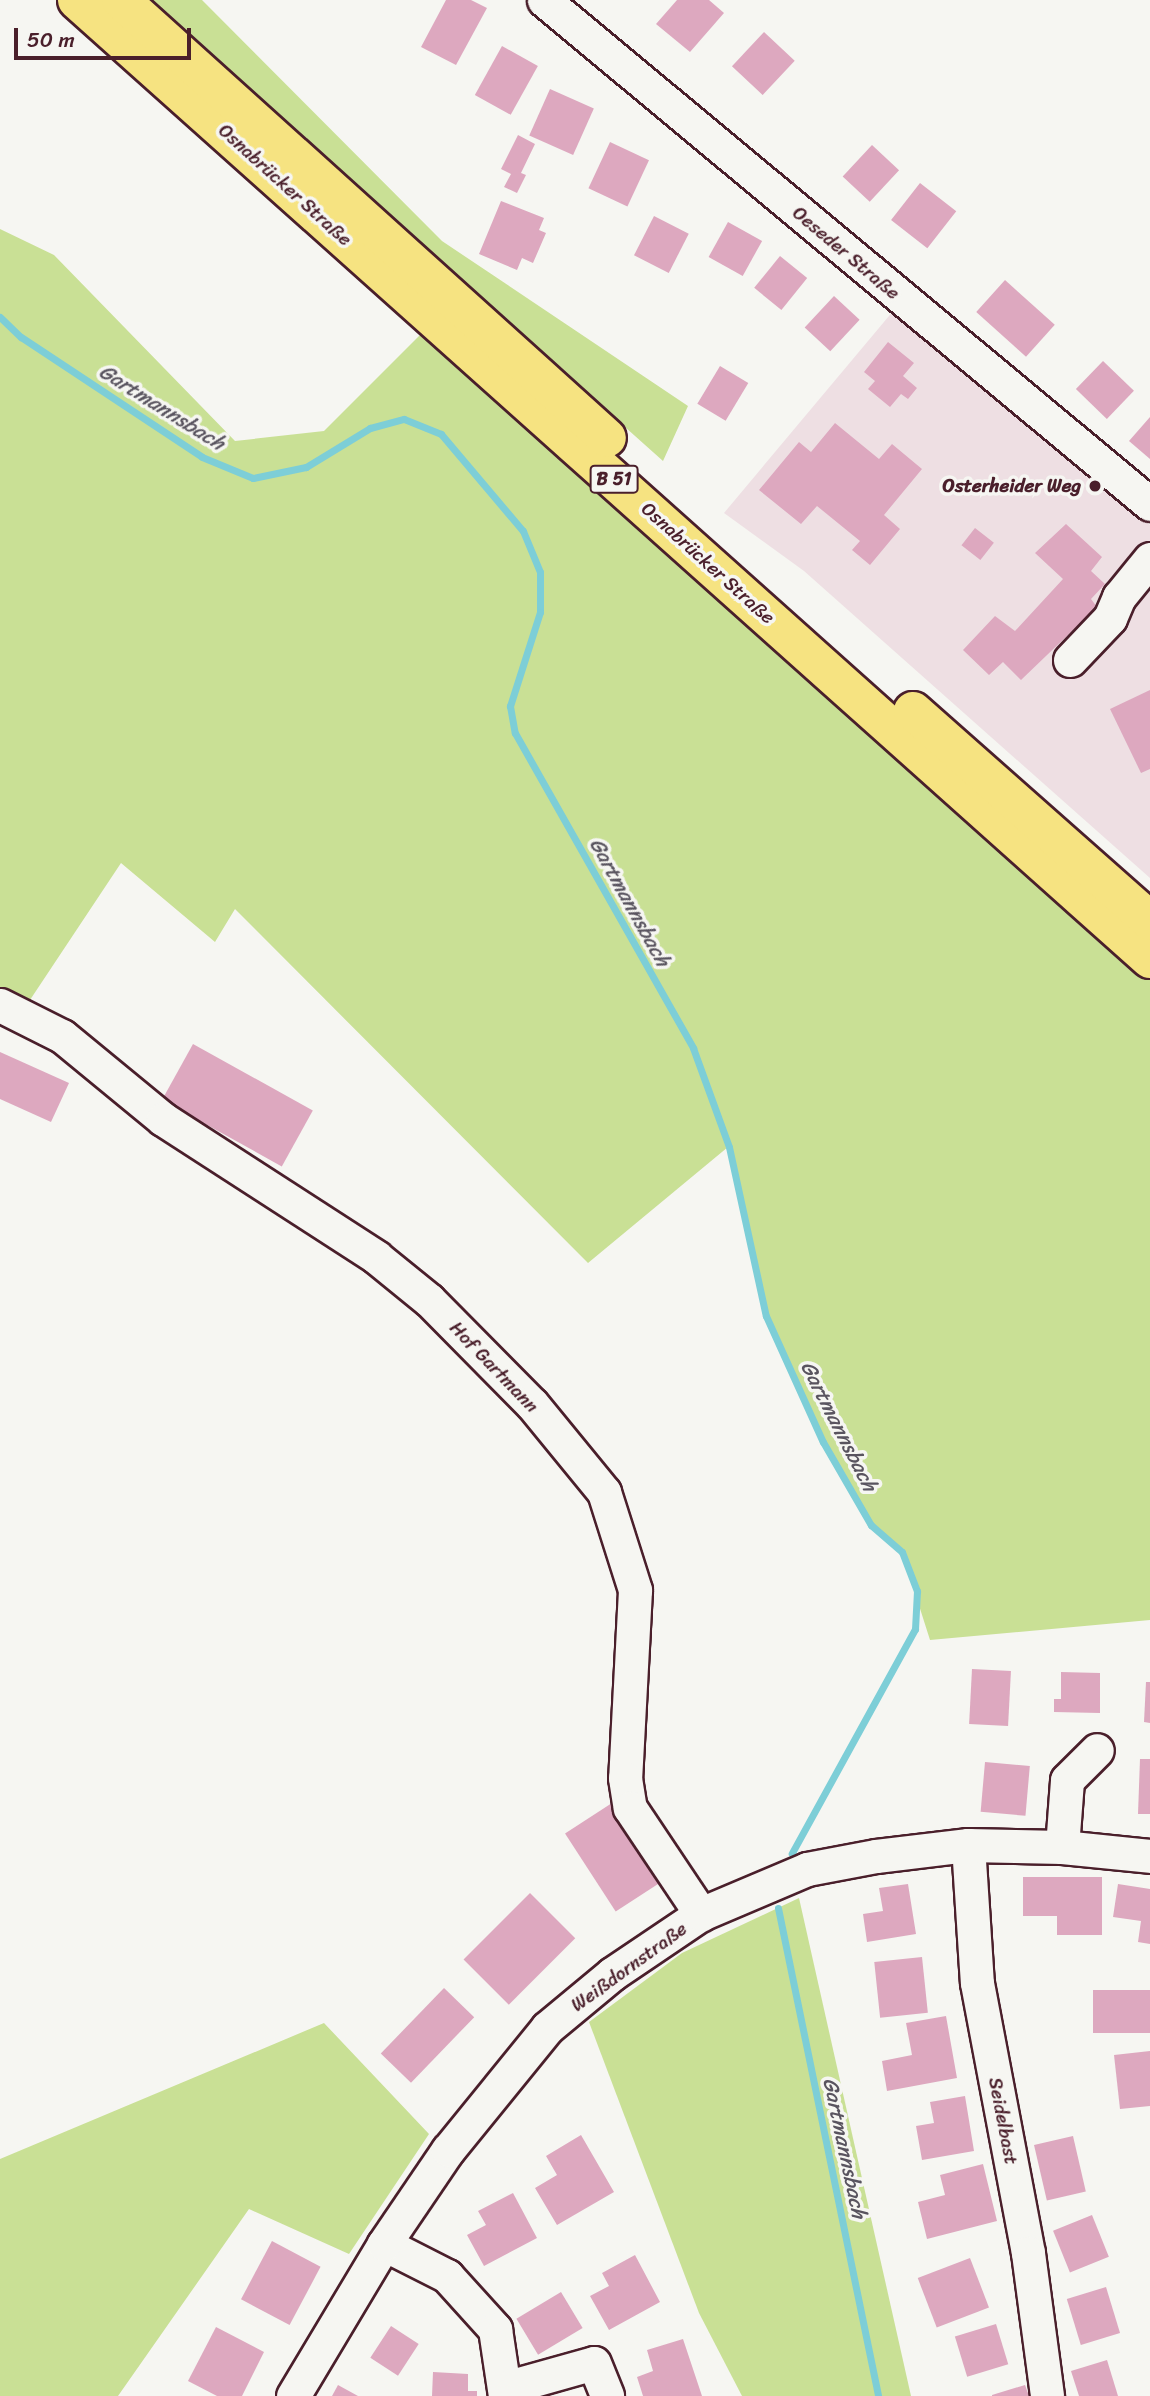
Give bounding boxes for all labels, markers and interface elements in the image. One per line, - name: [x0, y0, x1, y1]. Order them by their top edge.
- scale bar: [18, 14, 194, 58]
- text: 50 m: [27, 21, 75, 59]
- street label: Osnabrücker Straße: [214, 119, 356, 251]
- street label: Oeseder Straße: [788, 202, 904, 304]
- water label: Gartmannsbach: [95, 358, 229, 456]
- road number: B 51: [590, 464, 638, 494]
- place label: Osterheider Weg: [943, 475, 1081, 497]
- marker: Osterheider Weg: [1087, 478, 1103, 494]
- street label: Osnabrücker Straße: [637, 497, 779, 629]
- water label: Gartmannsbach: [584, 833, 676, 971]
- street label: Hof Gartmann: [445, 1316, 543, 1418]
- water label: Gartmannsbach: [795, 1357, 883, 1495]
- street label: Weißdornstraße: [567, 1917, 691, 2017]
- water label: Gartmannsbach: [818, 2075, 872, 2221]
- street label: Seidelbast: [983, 2076, 1023, 2166]

